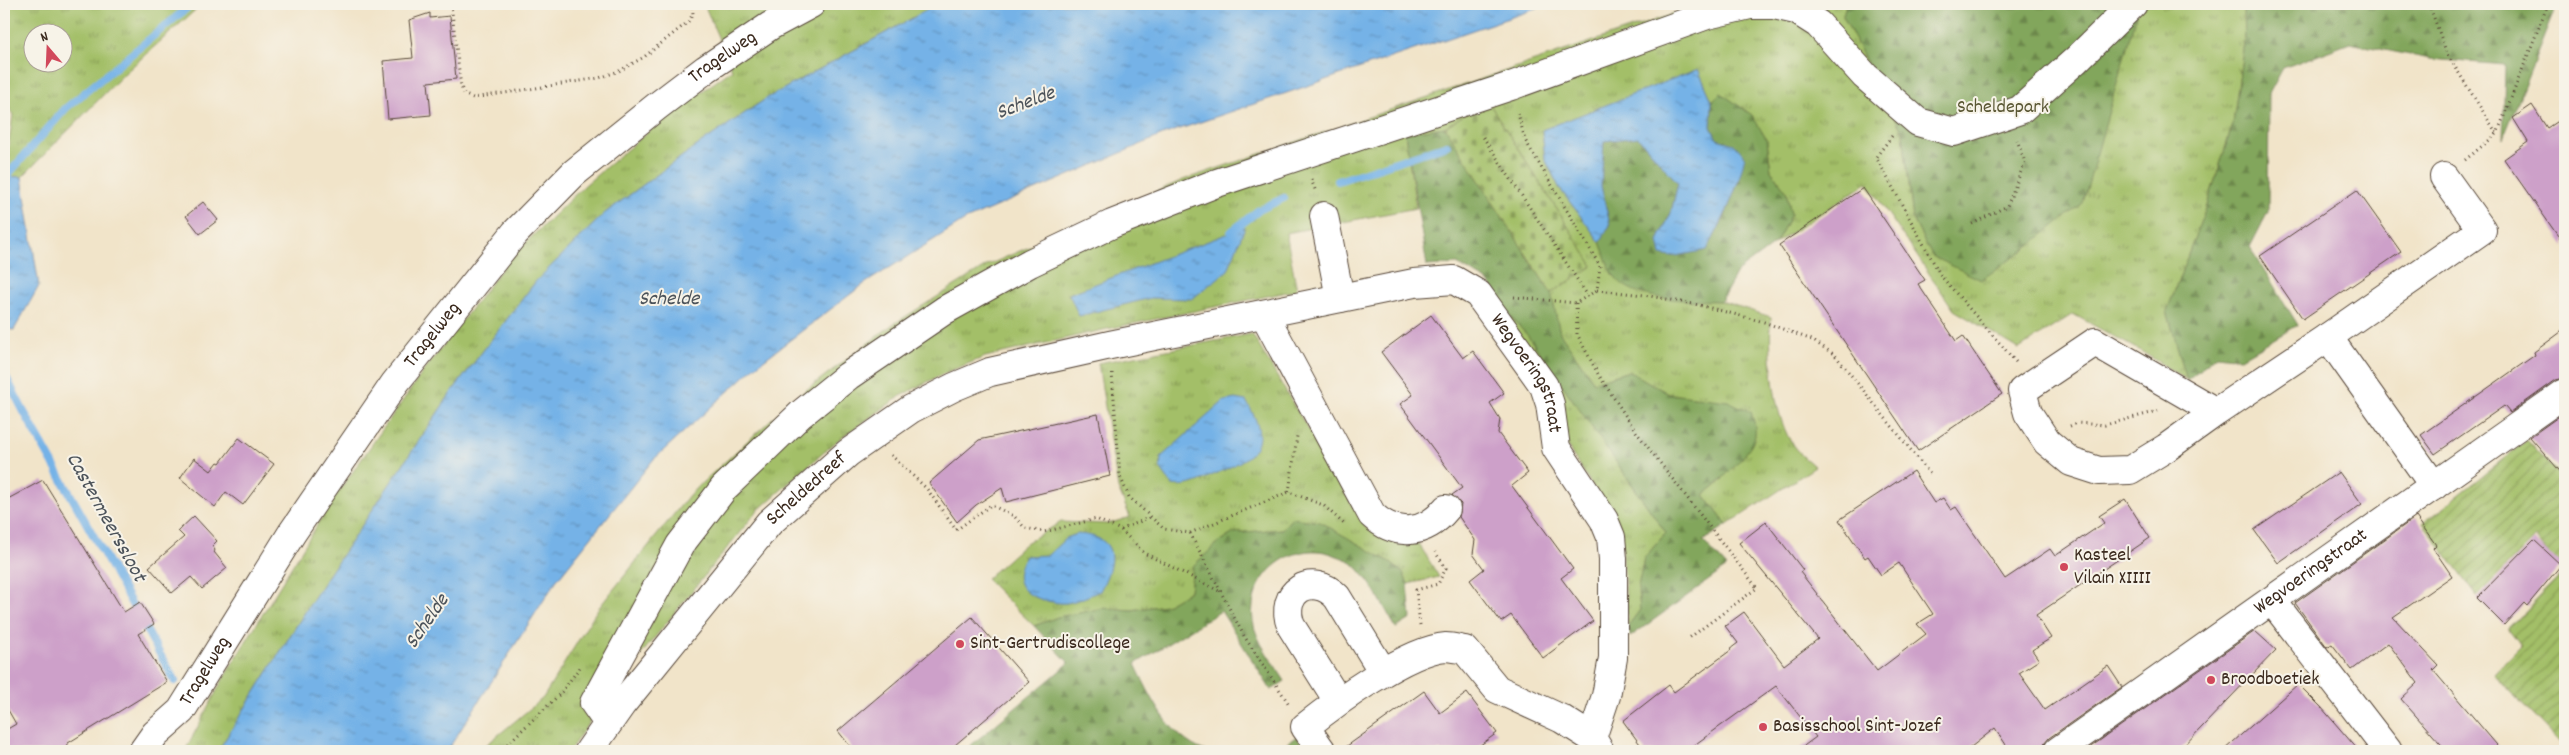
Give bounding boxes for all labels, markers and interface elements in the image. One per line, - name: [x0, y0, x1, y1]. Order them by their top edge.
- north arrow: [22, 22, 72, 72]
- street label: Tragelweg: [683, 24, 763, 91]
- text: N: [38, 27, 51, 48]
- water label: Schelde: [992, 78, 1061, 129]
- park label: Scheldepark: [1957, 94, 2049, 122]
- water label: Schelde: [639, 285, 701, 315]
- street label: Tragelweg: [398, 297, 468, 375]
- street label: Wegvoeringstraat: [1483, 308, 1568, 435]
- street label: Scheldedreef: [760, 446, 854, 533]
- water label: Castermeerssloot: [57, 448, 154, 590]
- street label: Wegvoeringstraat: [2249, 522, 2374, 622]
- place label: Kasteel Vilain XIIII: [2074, 542, 2151, 593]
- marker: Kasteel Vilain XIIII: [2058, 561, 2070, 573]
- water label: Schelde: [398, 587, 459, 655]
- place label: Sint-Gertrudiscollege: [970, 630, 1130, 658]
- street label: Tragelweg: [173, 631, 238, 712]
- marker: Sint-Gertrudiscollege: [954, 638, 966, 650]
- place label: Broodboetiek: [2221, 666, 2319, 694]
- marker: Broodboetiek: [2205, 674, 2217, 686]
- place label: Basisschool Sint-Jozef: [1773, 713, 1942, 741]
- marker: Basisschool Sint-Jozef: [1757, 721, 1769, 733]

